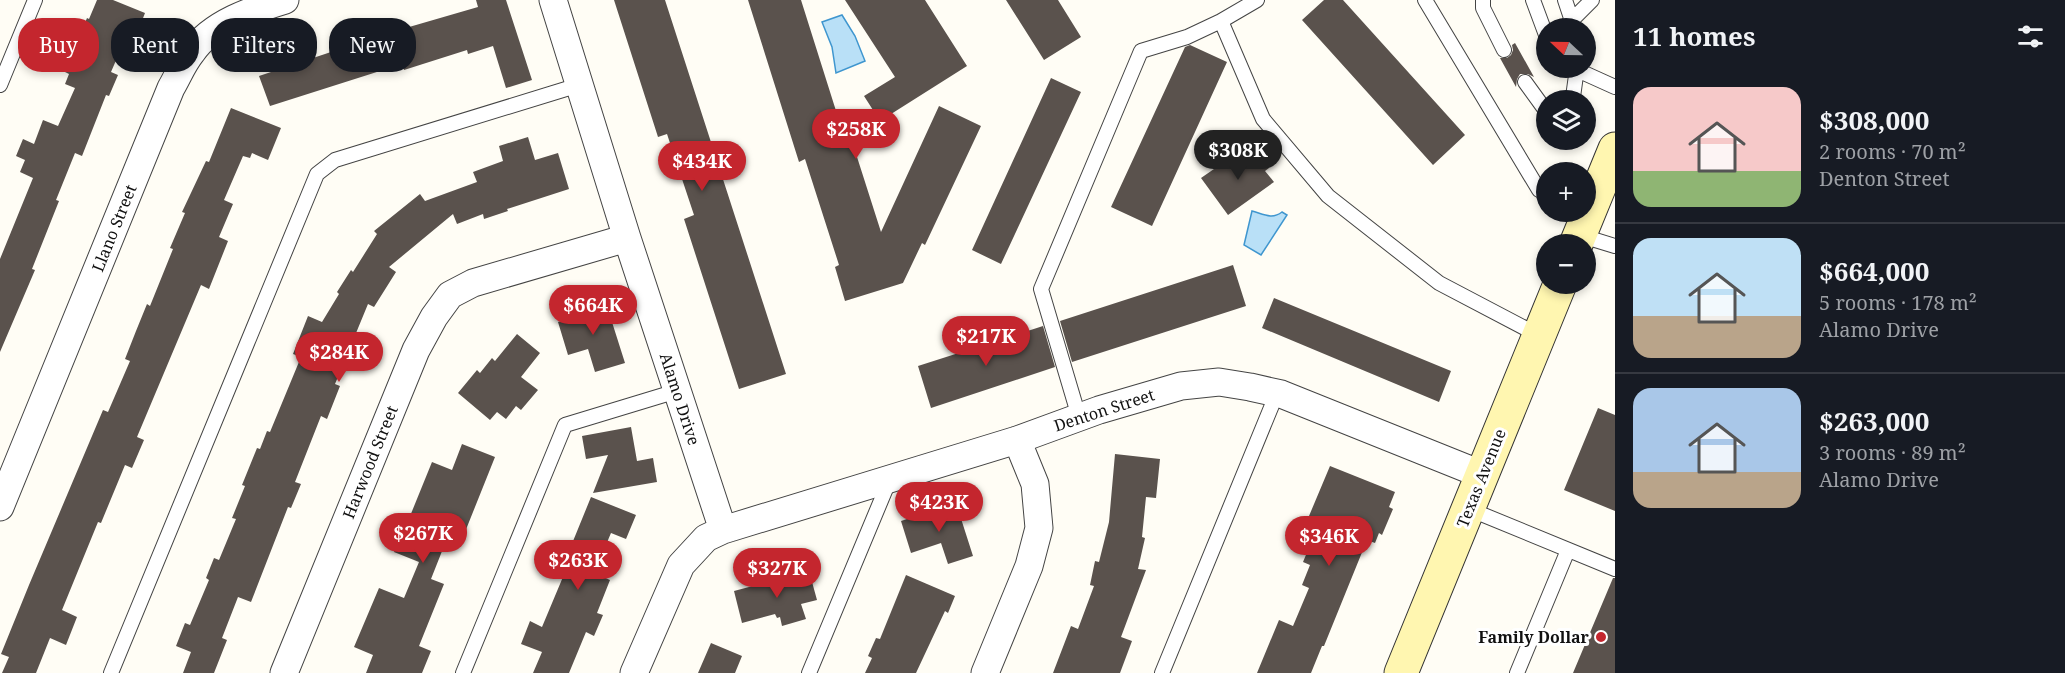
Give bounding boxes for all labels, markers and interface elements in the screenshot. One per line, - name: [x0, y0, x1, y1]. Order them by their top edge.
- chip: Buy: [18, 18, 99, 72]
- chip: Rent: [111, 18, 199, 72]
- chip: Filters: [211, 18, 317, 72]
- chip: New: [329, 18, 416, 72]
- north arrow: [1536, 18, 1596, 78]
- map controls: [1536, 18, 1596, 294]
- text: 11 homes: [1633, 18, 1755, 54]
- icon: filters: [2014, 20, 2047, 53]
- button: layers: [1536, 90, 1596, 150]
- text: $308,000: [1819, 102, 1929, 138]
- pin: $258K: [814, 109, 898, 160]
- icon: home: [1681, 111, 1753, 183]
- text: $258K: [826, 115, 886, 142]
- pin: $308K: [1196, 130, 1280, 181]
- text: $308K: [1208, 136, 1268, 163]
- text: 2 rooms · 70 m²: [1819, 138, 1966, 165]
- pin: $434K: [660, 141, 744, 192]
- text: $434K: [672, 147, 732, 174]
- button: +: [1536, 162, 1596, 222]
- text: Denton Street: [1819, 165, 1950, 192]
- street label: Llano Street: [87, 181, 142, 275]
- button: −: [1536, 234, 1596, 294]
- text: $664,000: [1819, 253, 1929, 289]
- icon: home: [1681, 262, 1753, 334]
- pin: $664K: [551, 285, 635, 336]
- text: 5 rooms · 178 m²: [1819, 289, 1977, 316]
- text: $664K: [563, 291, 623, 318]
- pin: $217K: [944, 316, 1028, 367]
- text: Alamo Drive: [1819, 316, 1939, 343]
- text: $217K: [956, 322, 1016, 349]
- pin: $284K: [297, 332, 381, 383]
- text: $284K: [309, 338, 369, 365]
- street label: Alamo Drive: [655, 350, 705, 448]
- street label: Denton Street: [1051, 383, 1157, 437]
- street label: Harwood Street: [337, 402, 403, 522]
- text: $263,000: [1819, 403, 1929, 439]
- icon: home: [1681, 412, 1753, 484]
- street label: Texas Avenue: [1451, 425, 1511, 531]
- text: 3 rooms · 89 m²: [1819, 439, 1966, 466]
- text: Alamo Drive: [1819, 466, 1939, 493]
- pin: $423K: [897, 482, 981, 533]
- text: $423K: [909, 488, 969, 515]
- pin: $267K: [381, 513, 465, 564]
- pin: $346K: [1287, 516, 1371, 567]
- text: $267K: [393, 519, 453, 546]
- text: $346K: [1299, 522, 1359, 549]
- pin: $263K: [536, 540, 620, 591]
- text: $263K: [548, 546, 608, 573]
- pin: $327K: [735, 548, 819, 599]
- text: $327K: [747, 554, 807, 581]
- place label: Family Dollar: [1478, 626, 1590, 648]
- marker: Family Dollar: [1594, 630, 1608, 644]

